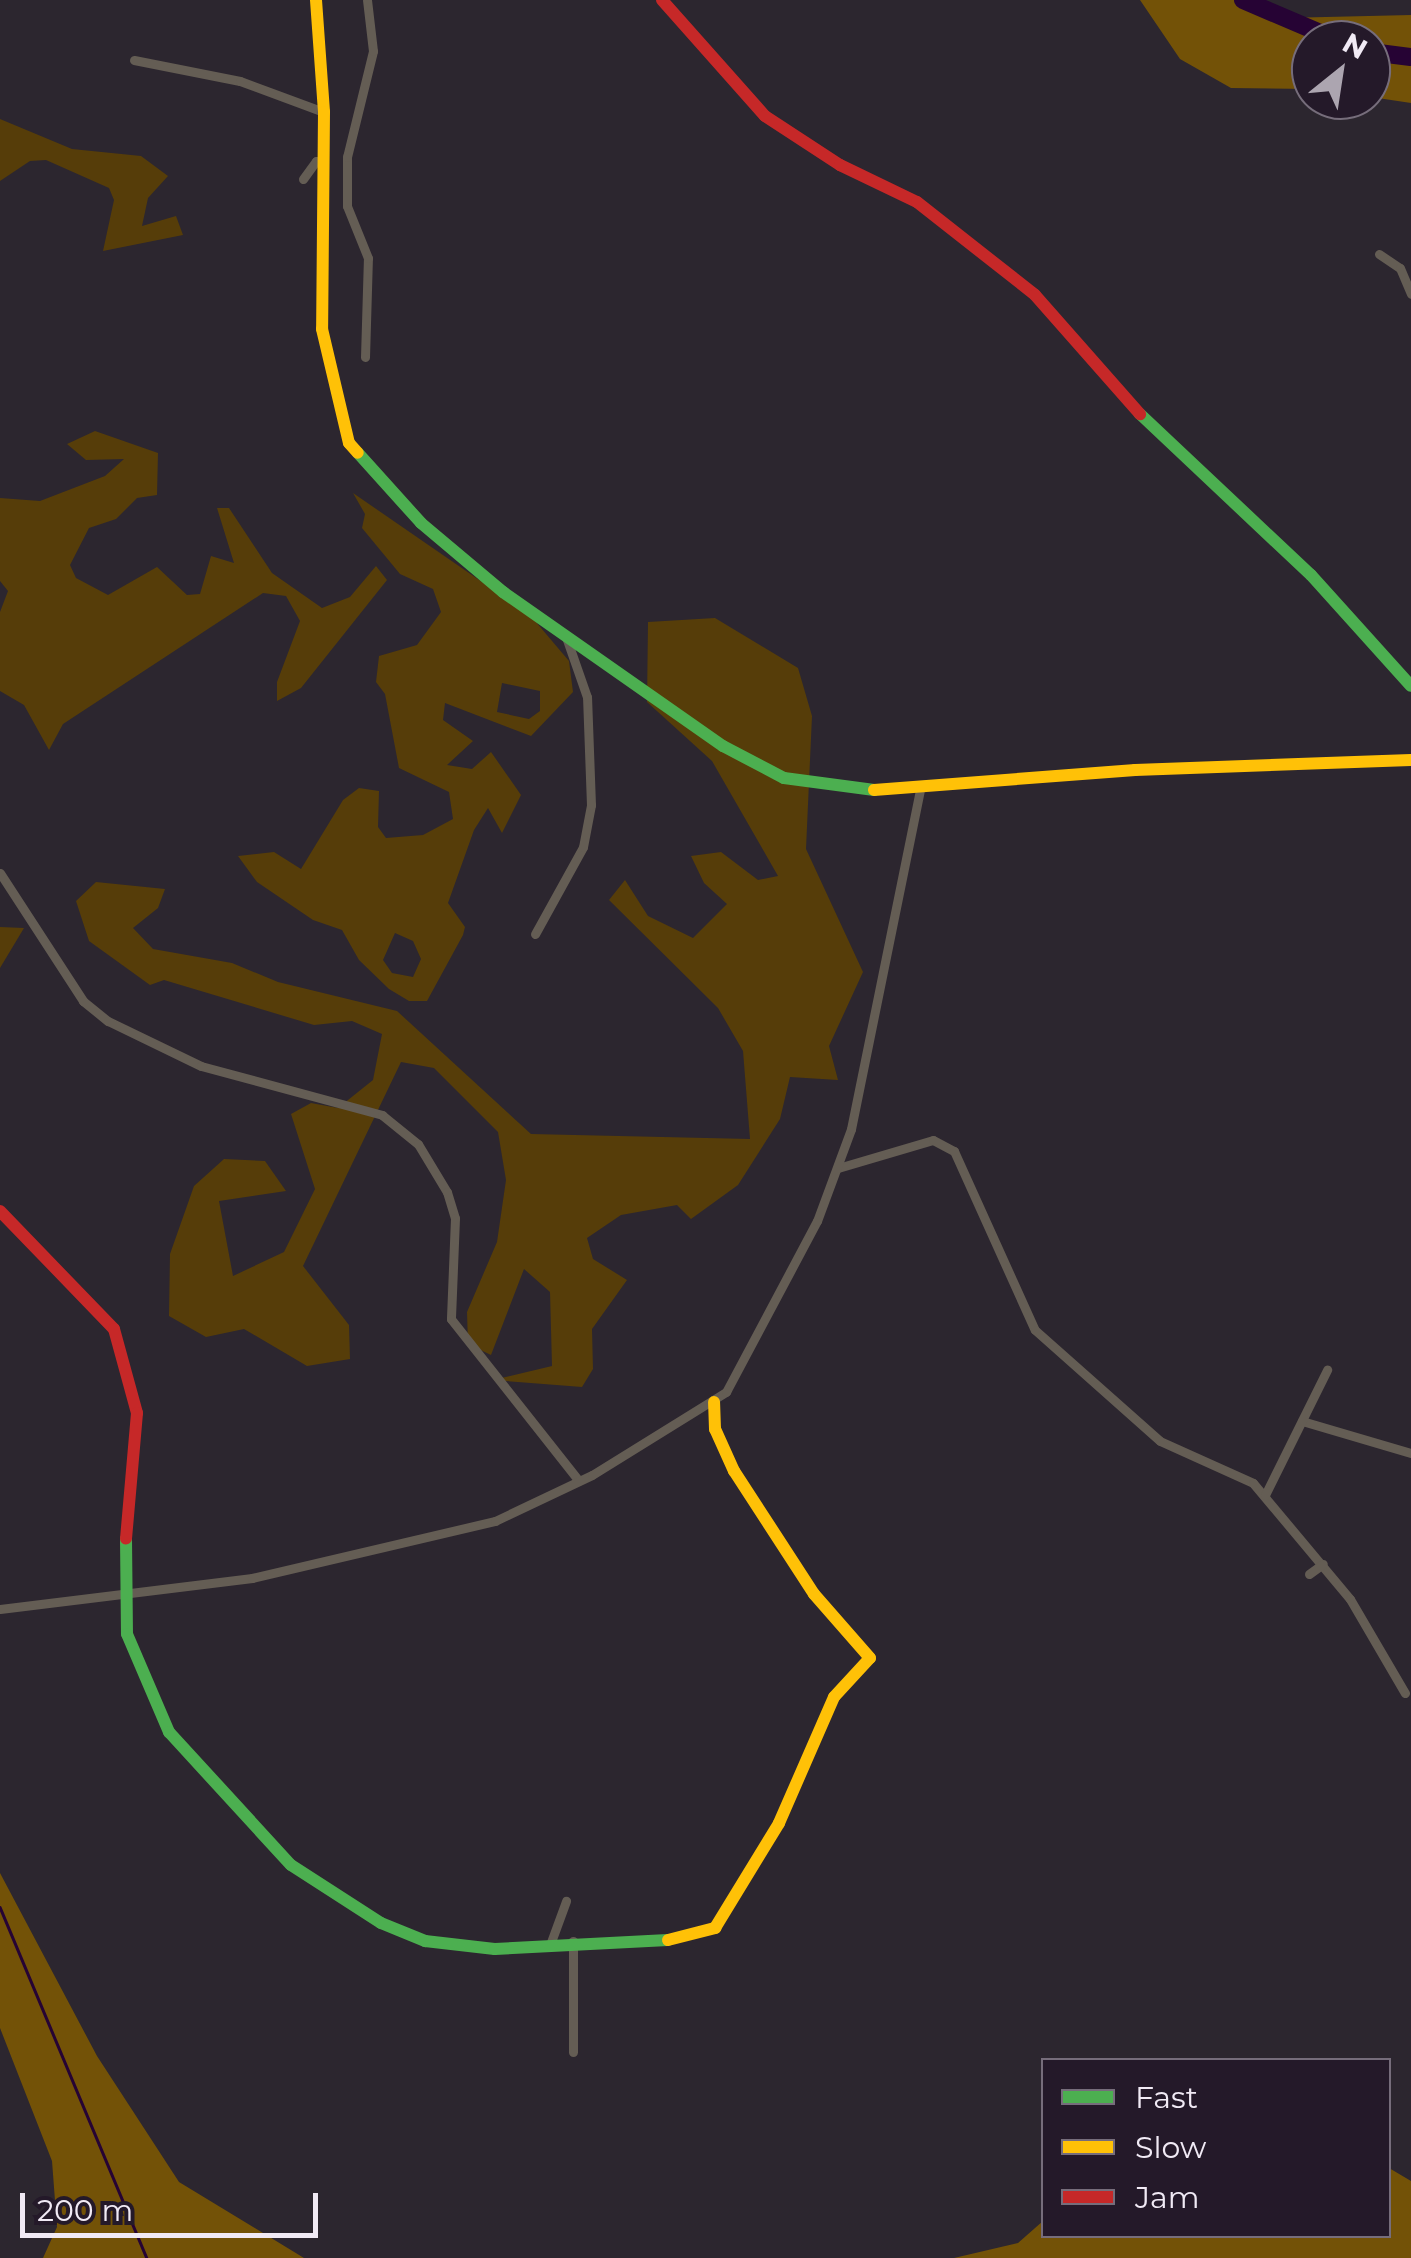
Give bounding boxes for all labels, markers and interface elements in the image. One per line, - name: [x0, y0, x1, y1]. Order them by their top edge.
- north arrow: [1291, 20, 1391, 120]
- text: N: [1337, 25, 1373, 66]
- legend: [1041, 2058, 1391, 2238]
- text: Fast: [1135, 2079, 1198, 2116]
- text: Slow: [1135, 2129, 1206, 2166]
- scale bar: [25, 2173, 322, 2235]
- text: Jam: [1135, 2179, 1200, 2216]
- text: 200 m: [37, 2192, 133, 2229]

